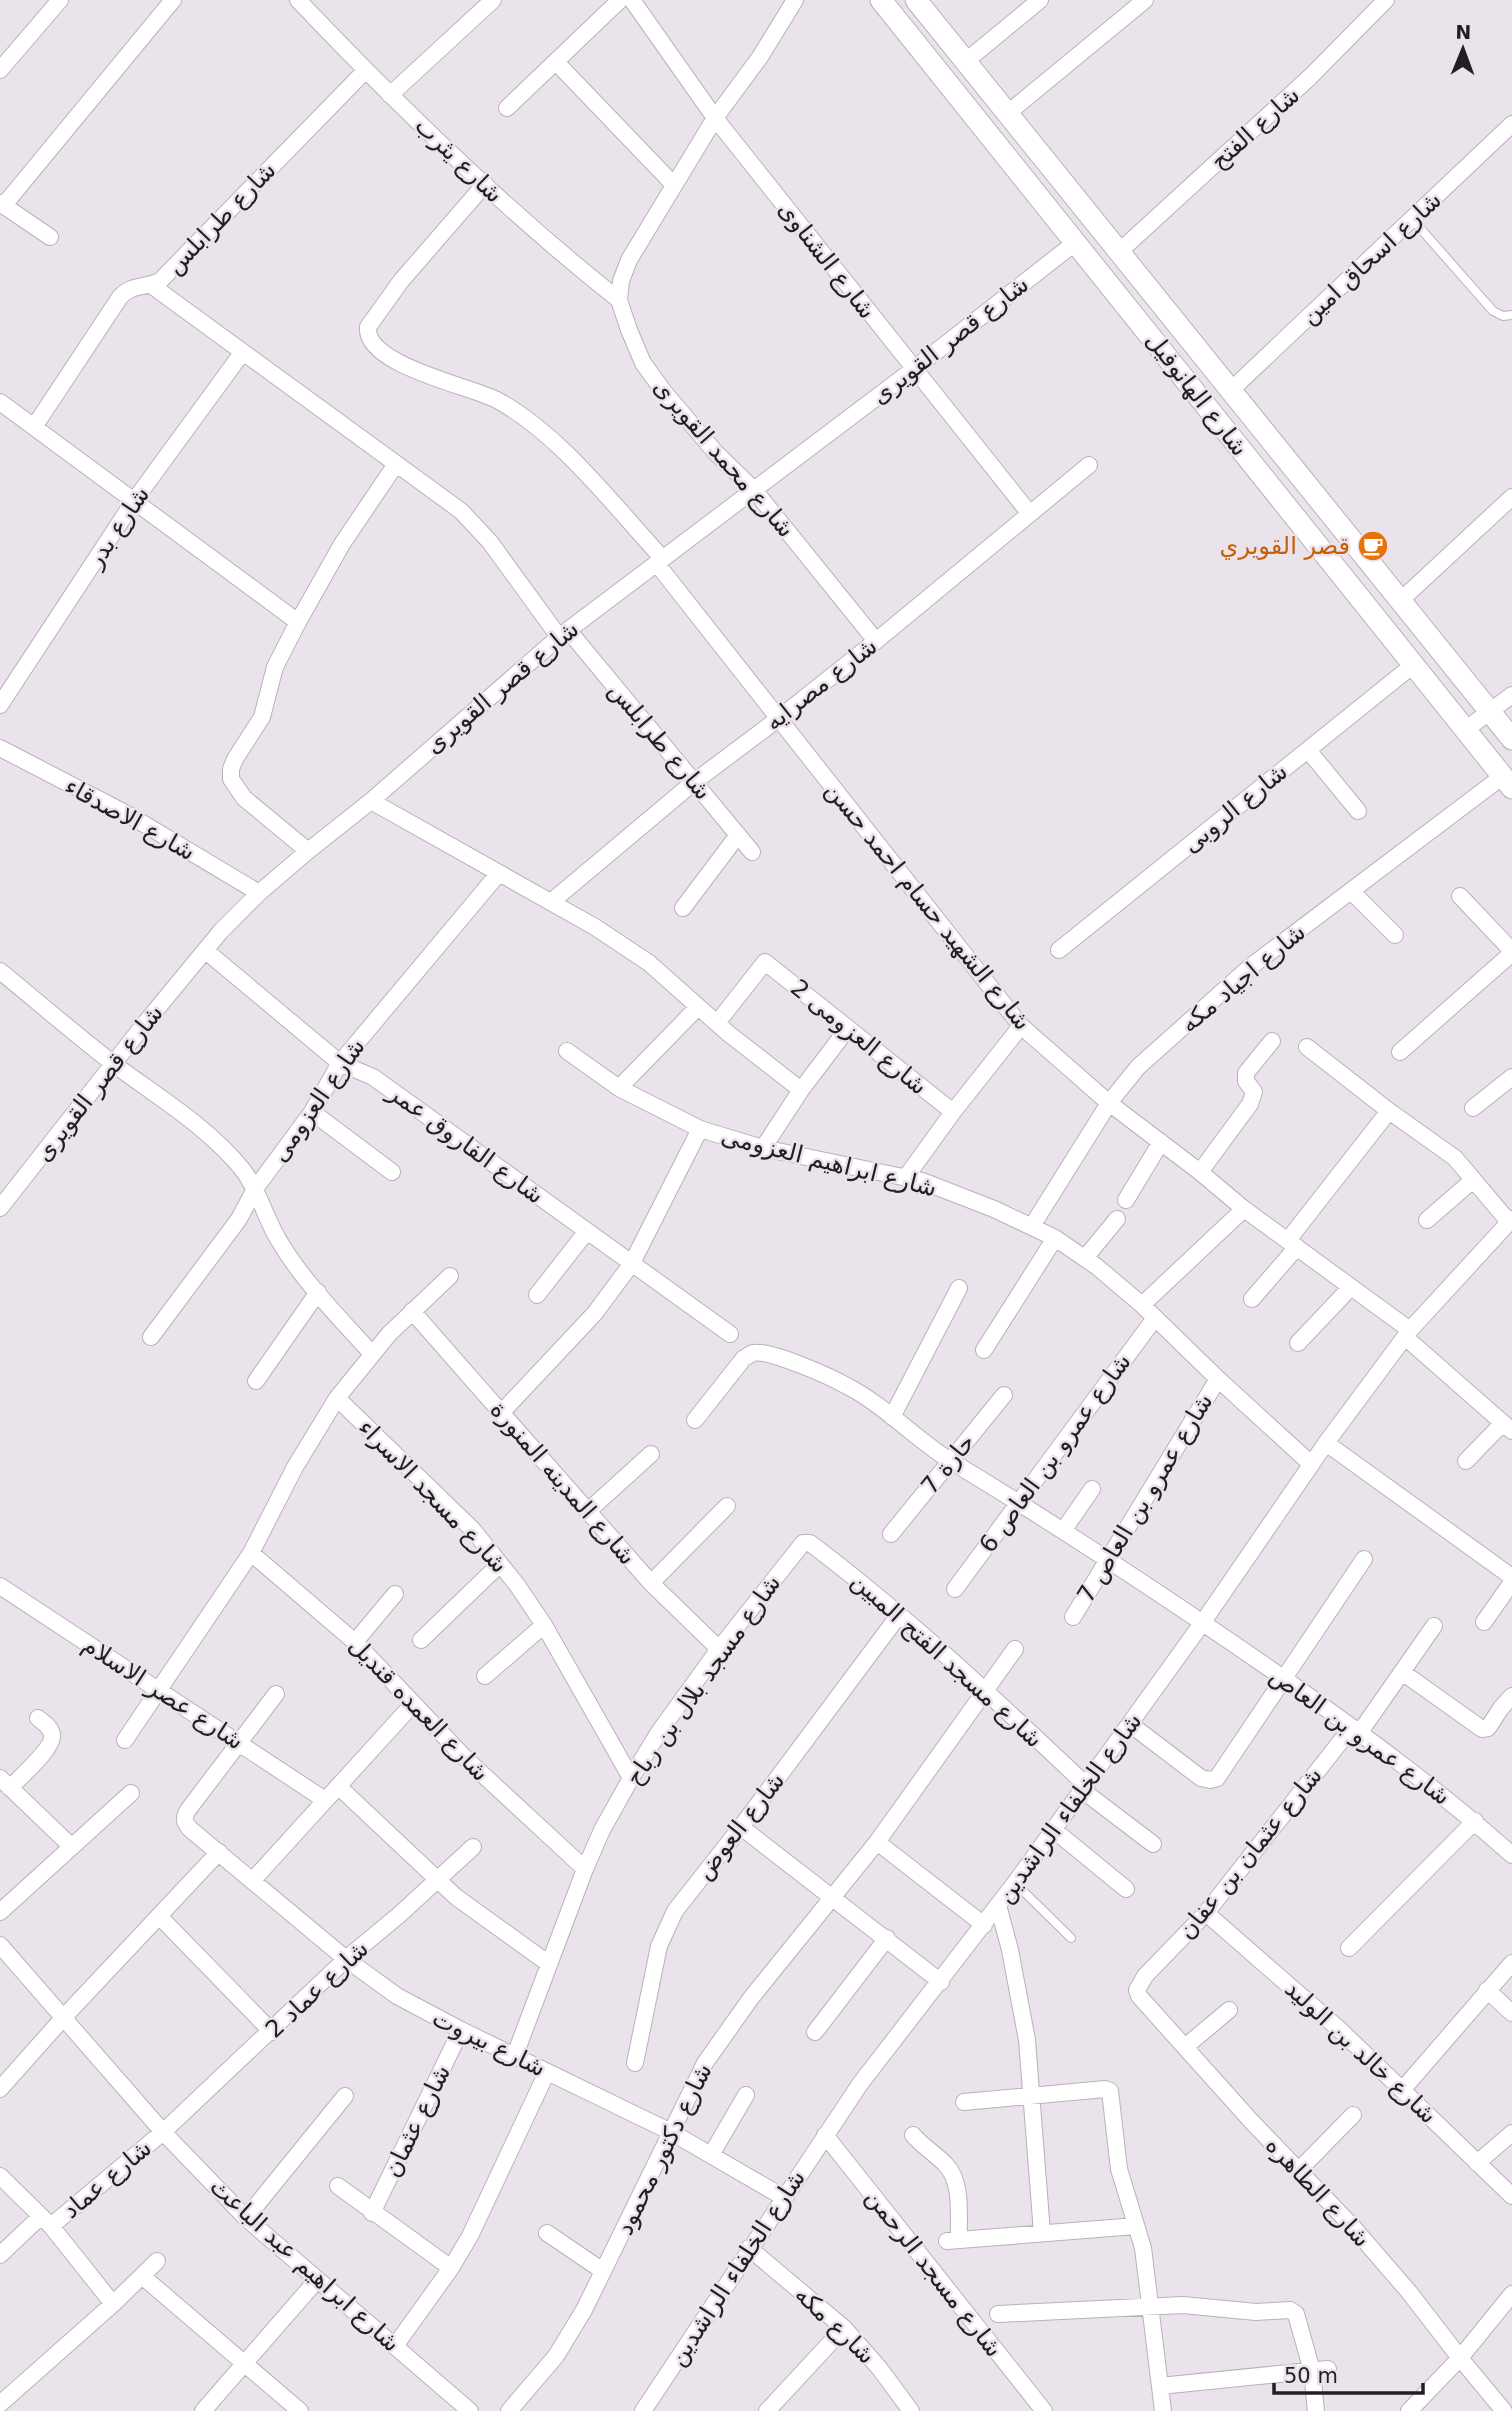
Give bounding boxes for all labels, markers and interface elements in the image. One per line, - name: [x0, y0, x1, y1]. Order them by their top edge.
- north arrow: [1428, 14, 1498, 84]
- text: N: [1455, 21, 1471, 43]
- street label: شارع الفتح: [1205, 81, 1305, 175]
- street label: شارع يثرب: [409, 111, 509, 209]
- street label: شارع طرابلس: [160, 156, 282, 280]
- street label: شارع اسحاق امين: [1295, 186, 1447, 330]
- street label: شارع الشناوى: [772, 196, 882, 324]
- street label: شارع قصر القويرى: [866, 270, 1034, 410]
- street label: شارع الهانوفيل: [1140, 327, 1254, 461]
- street label: شارع محمد القويرى: [648, 373, 800, 543]
- street label: شارع بدر: [80, 481, 155, 574]
- cafe icon: قصر القويري: [1356, 529, 1390, 563]
- place label: قصر القويري: [1220, 532, 1350, 560]
- street label: شارع قصر القويرى: [420, 615, 584, 759]
- street label: شارع مصرايه: [760, 632, 882, 736]
- street label: شارع طرابلس: [603, 676, 717, 806]
- street label: شارع الروبى: [1177, 757, 1293, 859]
- street label: شارع الاصدقاء: [60, 772, 200, 866]
- street label: شارع الشهيد حسام احمد حسن: [819, 776, 1037, 1036]
- street label: شارع اجياد مكه: [1175, 918, 1311, 1038]
- street label: شارع العزومى 2: [785, 974, 933, 1100]
- street label: شارع قصر القويرى: [29, 999, 169, 1167]
- street label: شارع العزومى: [265, 1033, 371, 1167]
- street label: شارع الفاروق عمر: [382, 1078, 549, 1210]
- street label: شارع ابراهيم العزومى: [718, 1122, 940, 1202]
- street label: شارع عمرو بن العاص 6: [973, 1348, 1137, 1558]
- street label: شارع عمرو بن العاص 7: [1071, 1388, 1219, 1608]
- street label: شارع المدينه المنورة: [484, 1396, 642, 1570]
- street label: شارع مسجد الاسراء: [353, 1413, 513, 1579]
- street label: حارة 7: [915, 1428, 981, 1500]
- street label: شارع مسجد الفتح المبين: [845, 1567, 1049, 1753]
- street label: شارع مسجد بلال بن رباح: [620, 1569, 786, 1791]
- street label: شارع عصر الاسلام: [77, 1630, 249, 1756]
- street label: شارع العمده قنديل: [343, 1631, 495, 1787]
- street label: شارع عمرو بن العاص: [1264, 1661, 1456, 1811]
- street label: شارع الخلفاء الراشدين: [991, 1707, 1147, 1909]
- street label: شارع عثمان بن عفان: [1172, 1761, 1328, 1945]
- street label: شارع العوض: [690, 1767, 790, 1885]
- street label: شارع عماد 2: [260, 1934, 374, 2044]
- street label: شارع خالد بن الوليد: [1279, 1975, 1443, 2129]
- street label: شارع بيروت: [428, 2004, 550, 2082]
- street label: شارع دكتور محمود: [610, 2059, 718, 2239]
- street label: شارع عثمان: [378, 2060, 456, 2182]
- street label: شارع الطاهره: [1260, 2131, 1376, 2253]
- street label: شارع عماد: [57, 2134, 157, 2224]
- street label: شارع الخلفاء الراشدين: [663, 2165, 811, 2371]
- street label: شارع ابراهيم عبد الباعث: [204, 2172, 406, 2358]
- street label: شارع مسجد الرحمن: [860, 2184, 1008, 2362]
- street label: شارع مكه: [789, 2280, 881, 2370]
- scale bar: [1274, 2352, 1423, 2396]
- text: 50 m: [1284, 2364, 1338, 2388]

